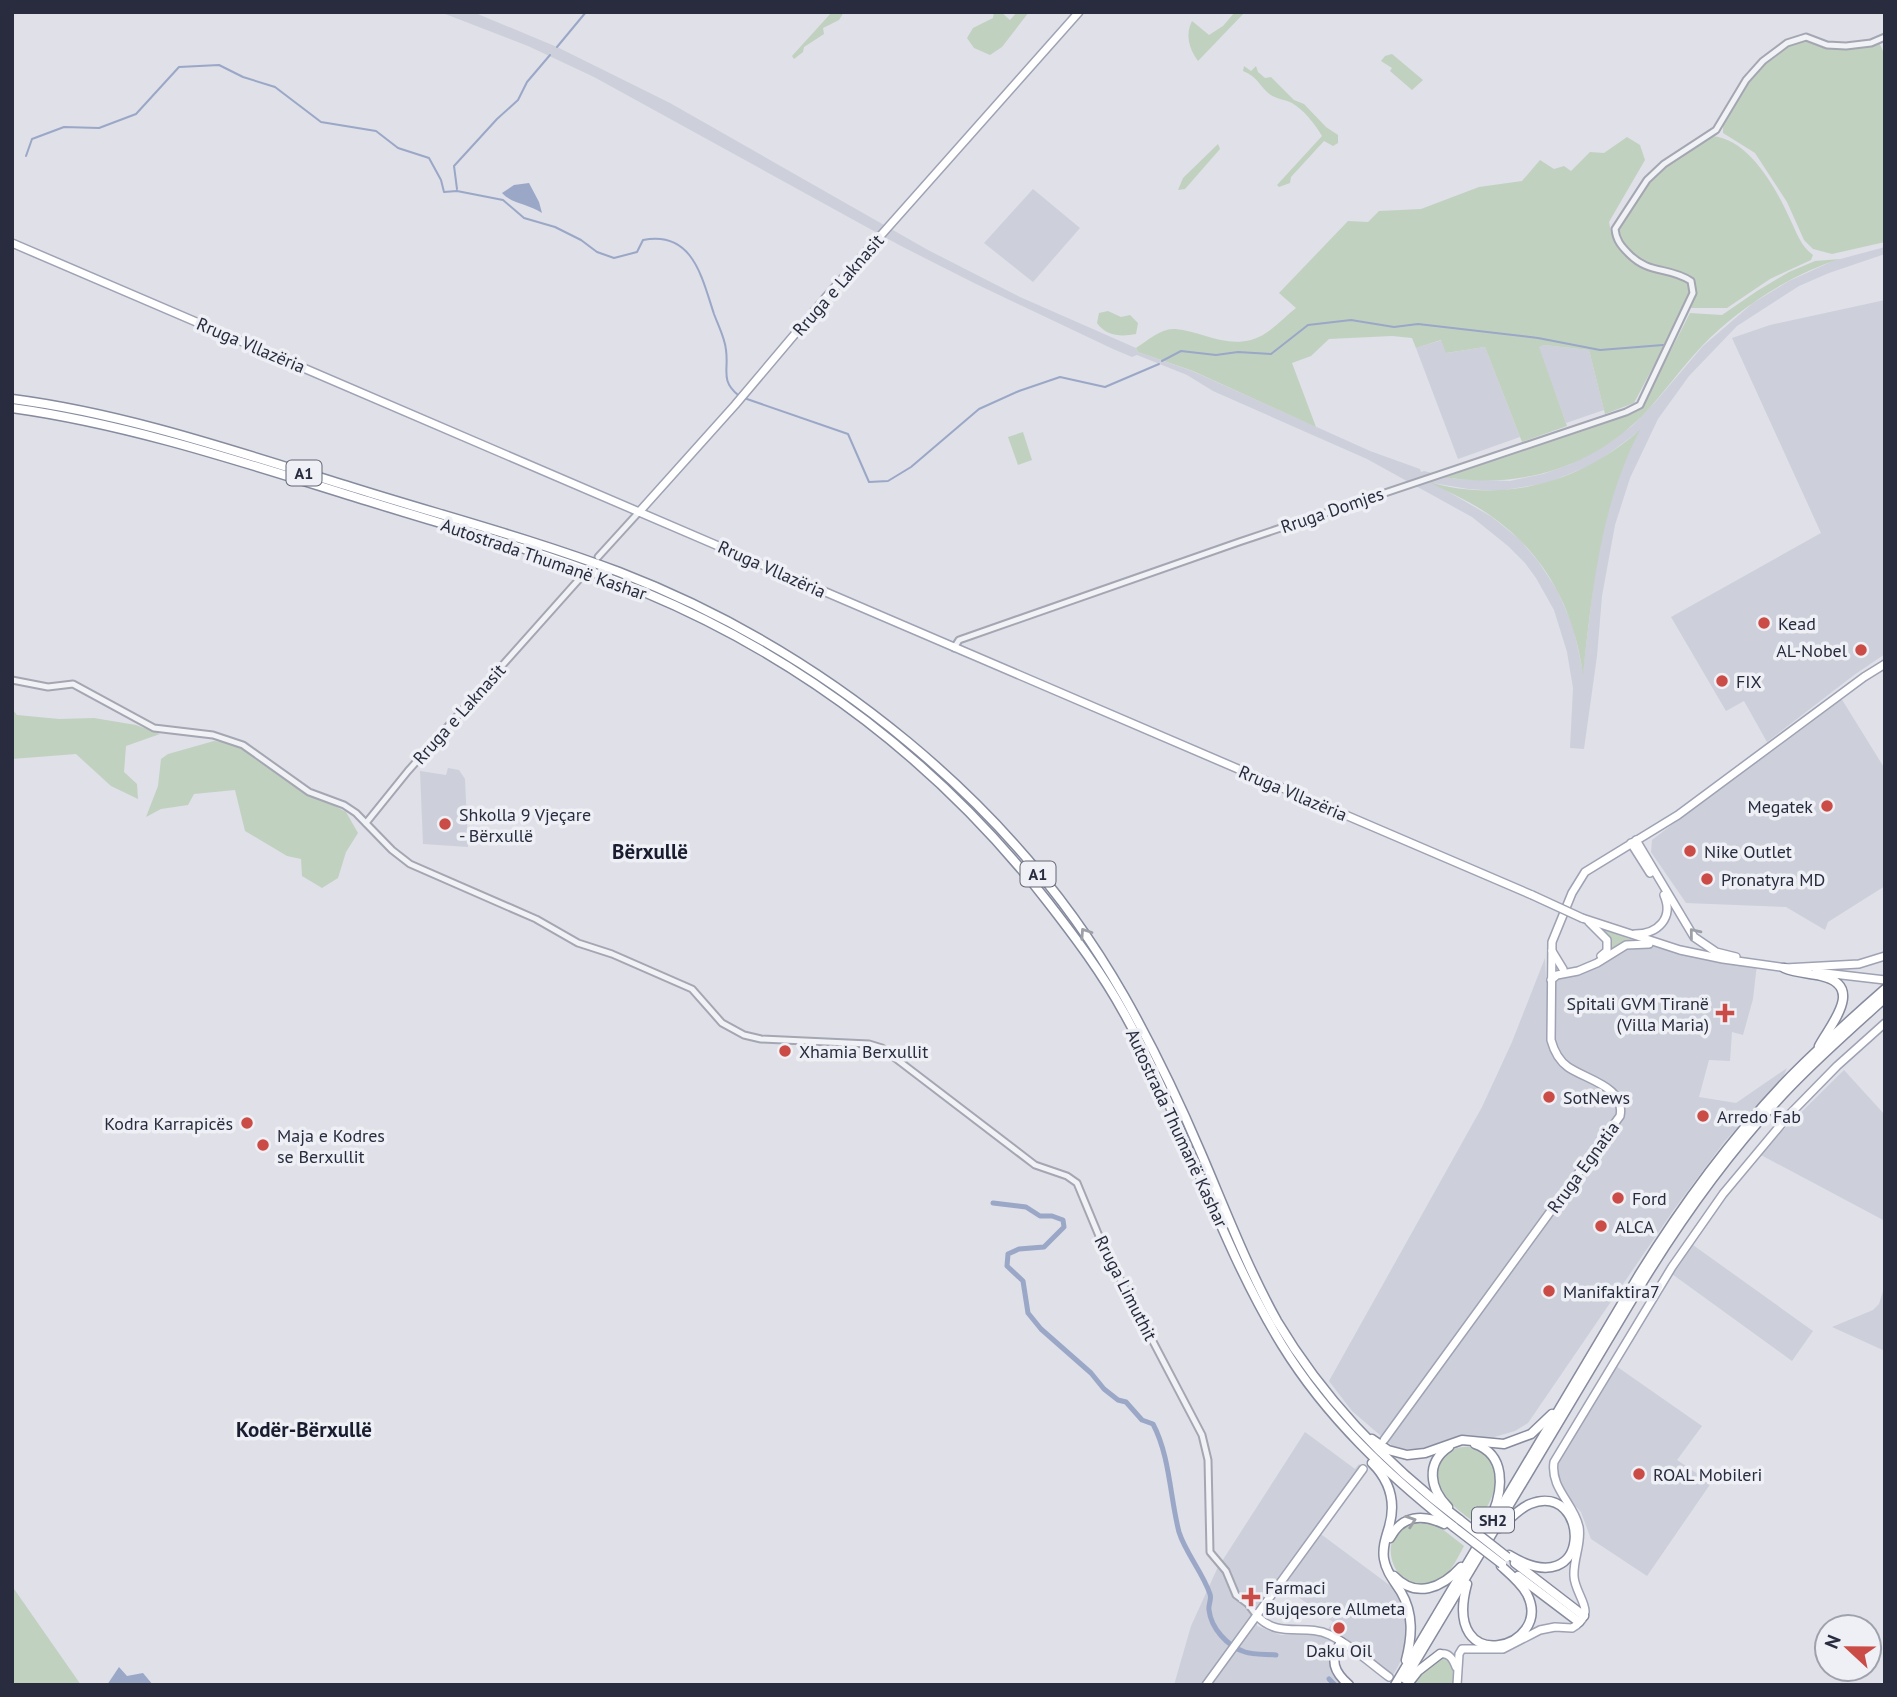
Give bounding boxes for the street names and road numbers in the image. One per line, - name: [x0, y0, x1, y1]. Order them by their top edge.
- street label: Rruga e Laknasit: [788, 229, 888, 341]
- street label: Rruga Vllazëria: [193, 312, 309, 378]
- road number: A1: [286, 460, 322, 486]
- street label: Rruga Domjes: [1278, 482, 1386, 538]
- street label: Autostrada Thumanë Kashar: [438, 513, 650, 605]
- street label: Rruga Vllazëria: [714, 535, 830, 603]
- street label: Rruga e Laknasit: [408, 659, 510, 769]
- street label: Rruga Vllazëria: [1235, 760, 1351, 826]
- road number: A1: [1020, 862, 1056, 887]
- street label: Autostrada Thumanë Kashar: [1121, 1025, 1233, 1231]
- street label: Rruga Egnatia: [1542, 1117, 1624, 1217]
- street label: Rruga Limuthit: [1090, 1232, 1162, 1344]
- road number: SH2: [1472, 1508, 1514, 1532]

